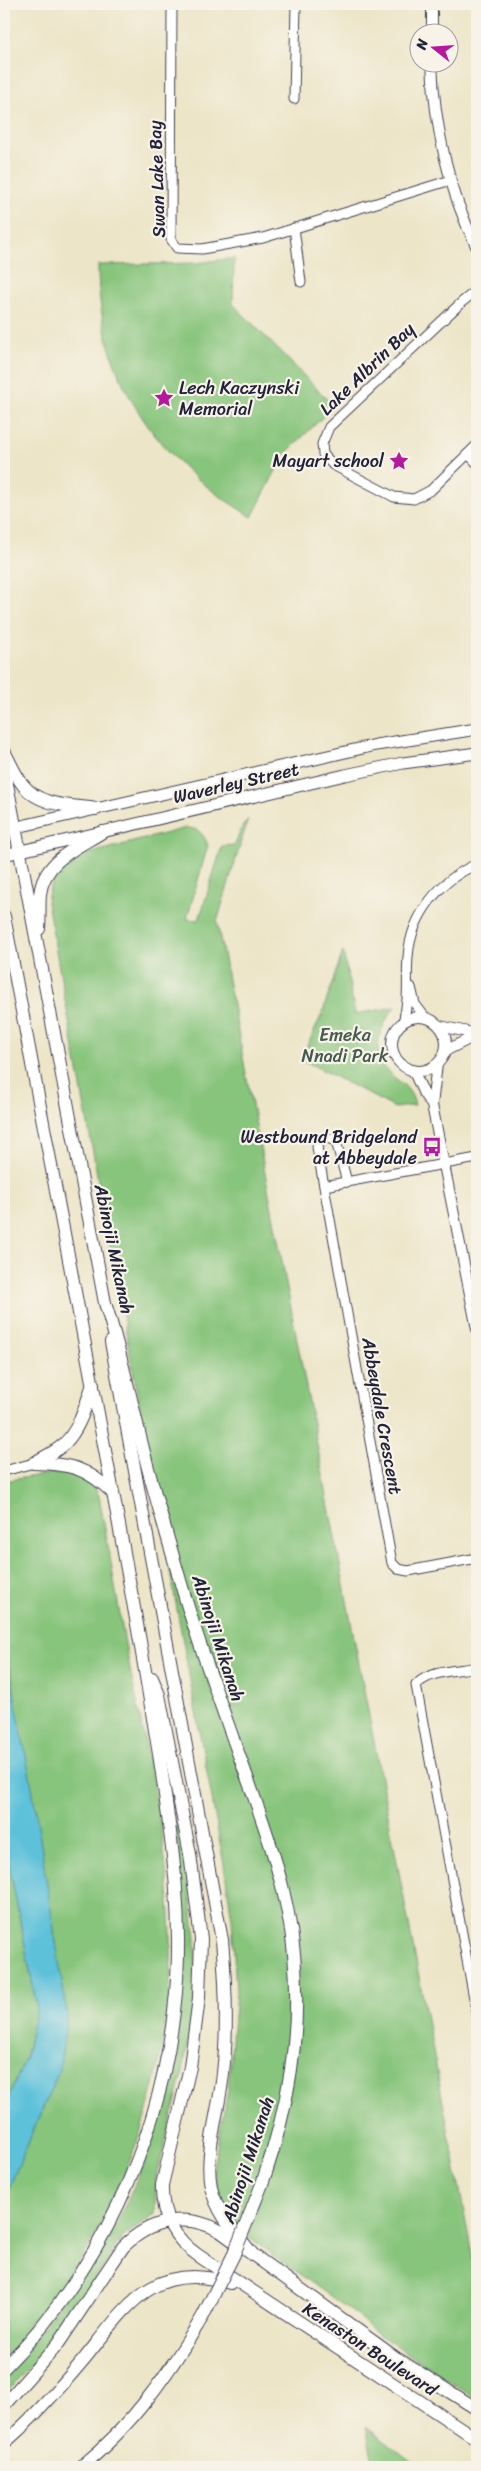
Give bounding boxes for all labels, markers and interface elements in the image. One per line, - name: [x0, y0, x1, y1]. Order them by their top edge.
- north arrow: [408, 22, 458, 72]
- text: N: [408, 36, 436, 54]
- street label: Swan Lake Bay: [139, 119, 175, 238]
- street label: Lake Albrin Bay: [311, 314, 423, 423]
- place label: Lech Kaczynski Memorial: [179, 372, 300, 425]
- place icon: Lech Kaczynski Memorial: [153, 387, 175, 409]
- place label: Mayart school: [272, 445, 385, 477]
- place icon: Mayart school: [388, 450, 410, 472]
- street label: Waverley Street: [170, 753, 302, 813]
- park label: Emeka Nnadi Park: [302, 1019, 389, 1072]
- place label: Westbound Bridgeland at Abbeydale: [241, 1121, 419, 1174]
- bus stop icon: Westbound Bridgeland at Abbeydale: [421, 1136, 443, 1158]
- street label: Abinojii Mikanah: [84, 1180, 143, 1317]
- street label: Abbeydale Crescent: [352, 1334, 412, 1497]
- street label: Abinojii Mikanah: [182, 1569, 254, 1706]
- street label: Abinojii Mikanah: [212, 2092, 284, 2229]
- street label: Kenaston Boulevard: [296, 2293, 445, 2406]

